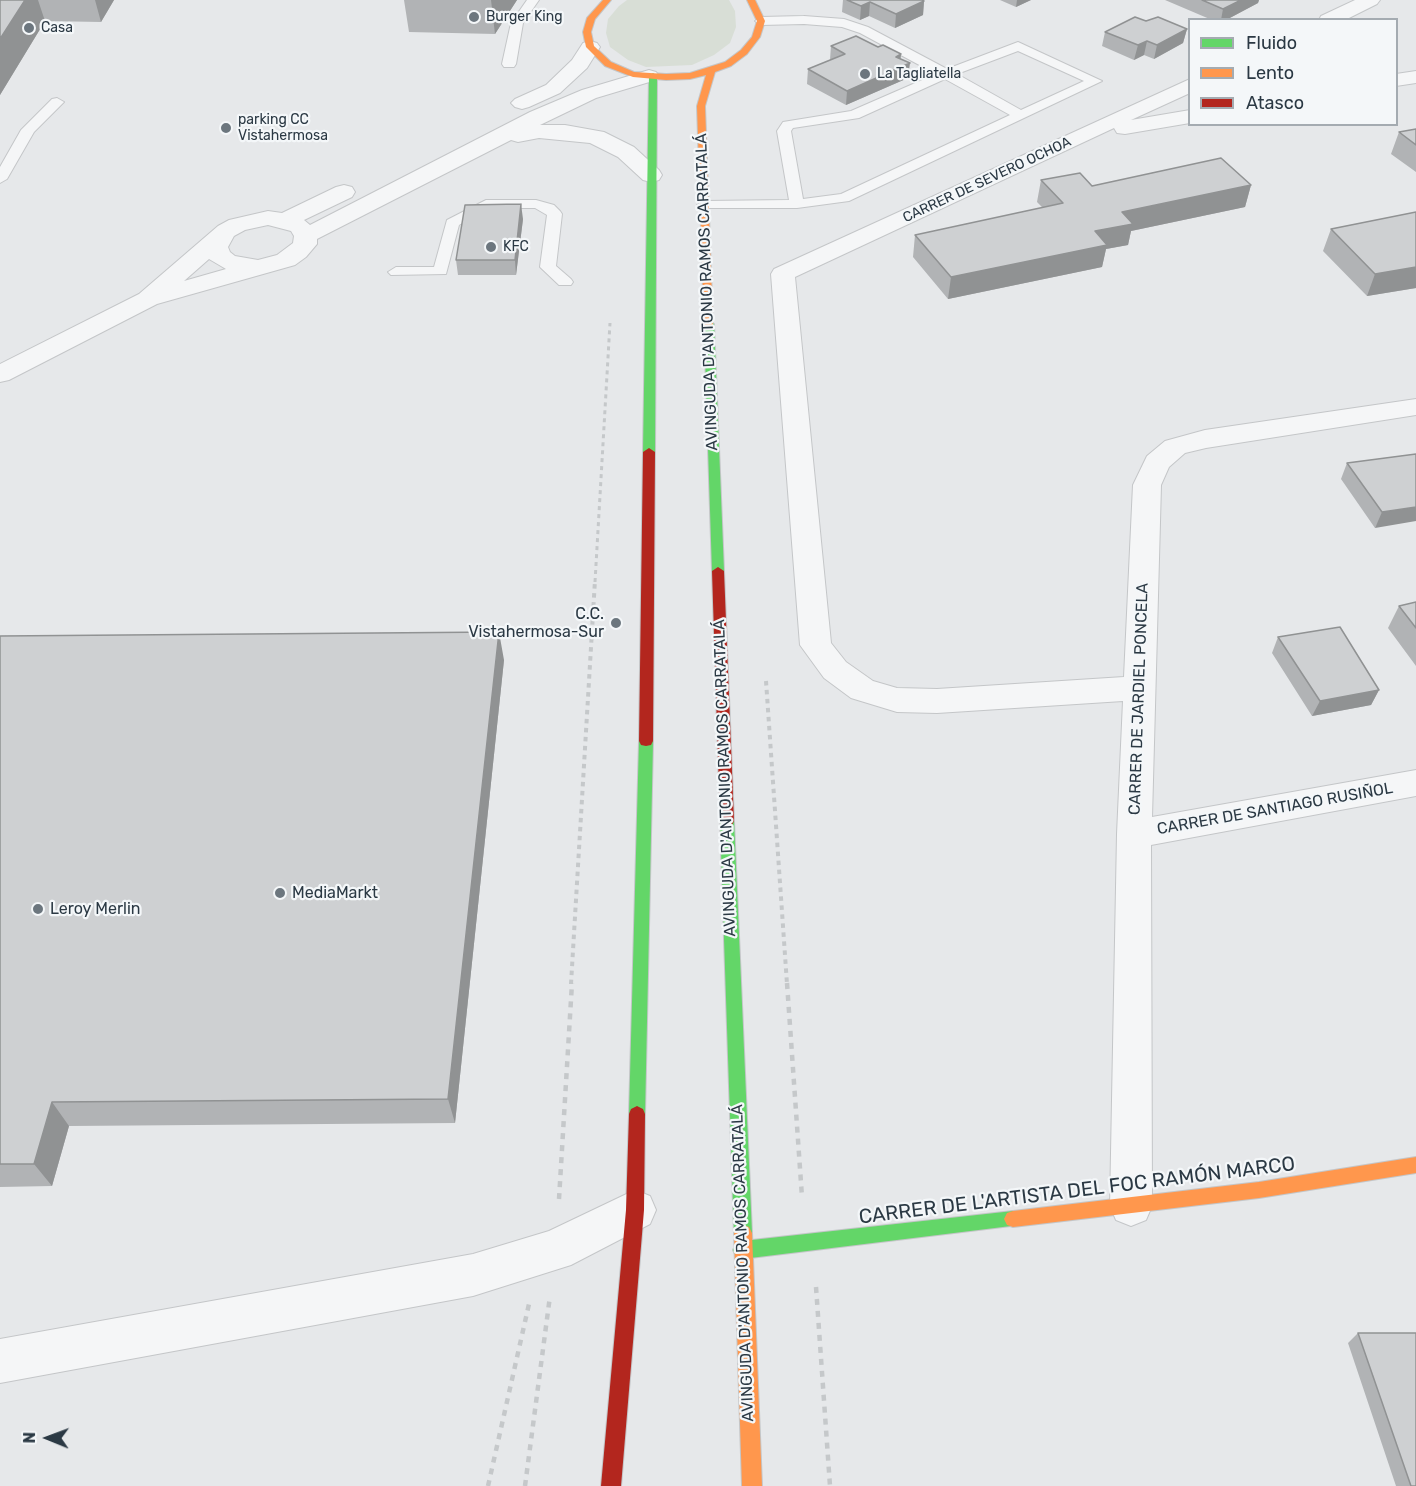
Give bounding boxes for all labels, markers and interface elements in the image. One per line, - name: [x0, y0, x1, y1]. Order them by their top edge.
- place label: Burger King: [486, 9, 563, 25]
- marker: Burger King: [467, 10, 481, 24]
- legend: [1188, 18, 1398, 126]
- place label: Casa: [41, 20, 73, 36]
- marker: Casa: [22, 21, 36, 35]
- text: Fluido: [1246, 32, 1297, 54]
- text: Lento: [1246, 62, 1294, 84]
- place label: La Tagliatella: [877, 66, 961, 82]
- marker: La Tagliatella: [858, 67, 872, 81]
- text: Atasco: [1246, 92, 1304, 114]
- place label: parking CC Vistahermosa: [238, 112, 328, 144]
- marker: parking CC Vistahermosa: [219, 121, 233, 135]
- street label: AVINGUDA D'ANTONIO RAMOS CARRATALÁ: [692, 133, 722, 451]
- street label: CARRER DE SEVERO OCHOA: [900, 134, 1074, 226]
- place label: KFC: [503, 239, 529, 255]
- marker: KFC: [484, 240, 498, 254]
- street label: CARRER DE JARDIEL PONCELA: [1125, 583, 1153, 815]
- place label: C.C. Vistahermosa-Sur: [468, 604, 604, 642]
- marker: C.C. Vistahermosa-Sur: [609, 616, 623, 630]
- street label: AVINGUDA D'ANTONIO RAMOS CARRATALÁ: [710, 619, 740, 937]
- street label: CARRER DE SANTIAGO RUSIÑOL: [1155, 779, 1395, 839]
- place label: MediaMarkt: [292, 883, 378, 903]
- marker: MediaMarkt: [273, 886, 287, 900]
- place label: Leroy Merlin: [50, 899, 141, 919]
- marker: Leroy Merlin: [31, 902, 45, 916]
- street label: AVINGUDA D'ANTONIO RAMOS CARRATALÁ: [728, 1104, 758, 1422]
- street label: CARRER DE L'ARTISTA DEL FOC RAMÓN MARCO: [858, 1152, 1296, 1230]
- north arrow: [18, 1408, 78, 1468]
- text: N: [20, 1432, 39, 1444]

